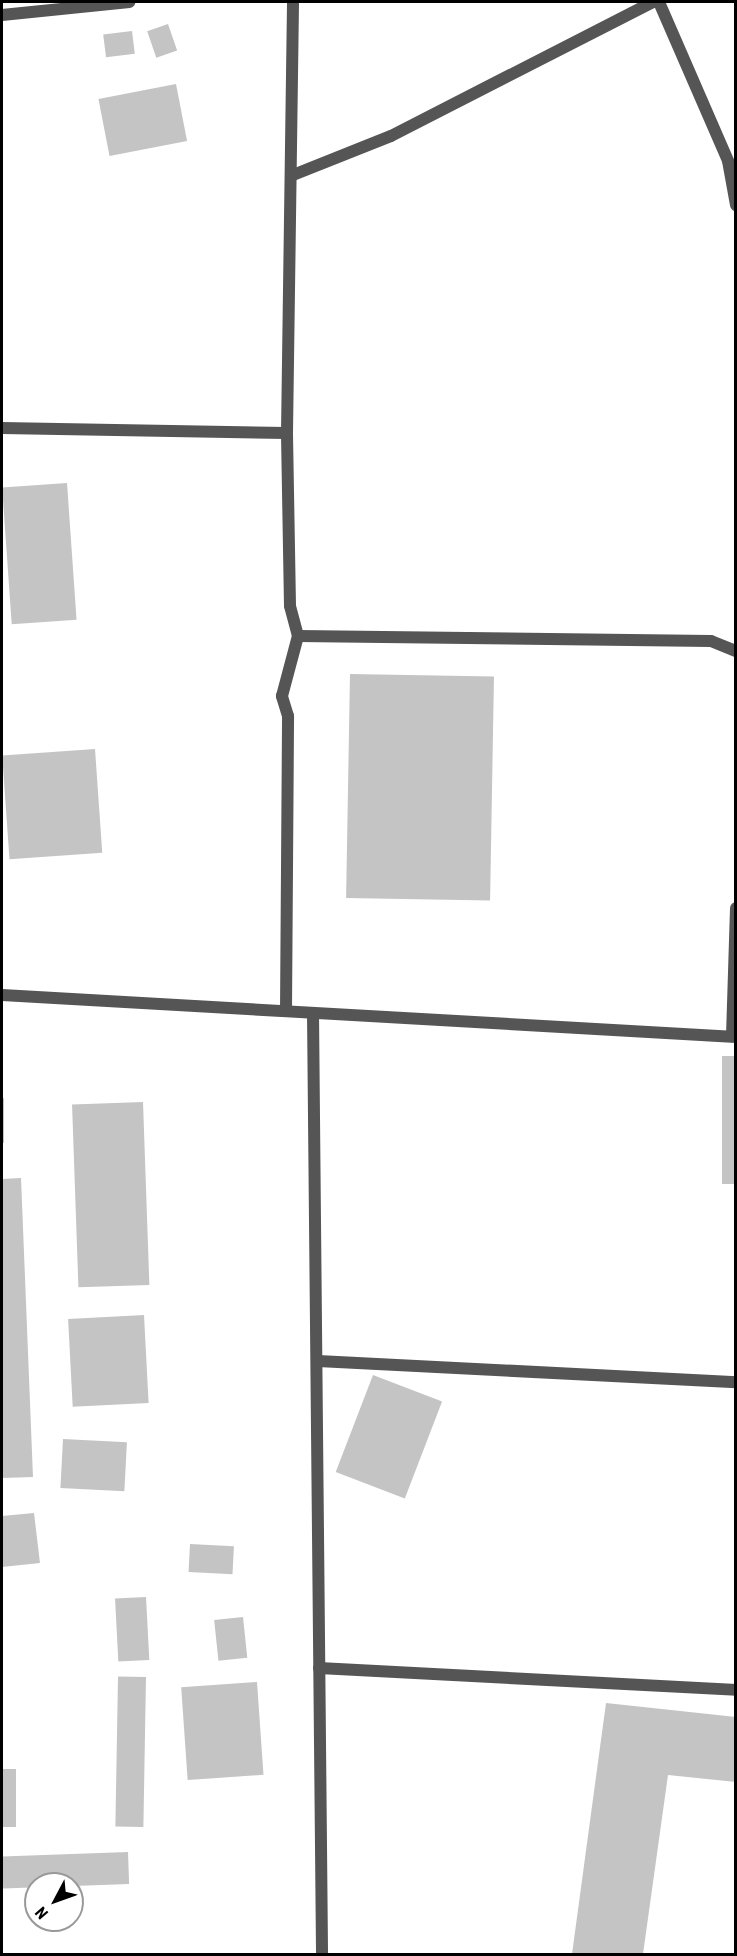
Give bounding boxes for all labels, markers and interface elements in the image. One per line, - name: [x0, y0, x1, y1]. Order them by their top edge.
- north arrow: [24, 1872, 84, 1932]
- text: N: [31, 1903, 52, 1923]

